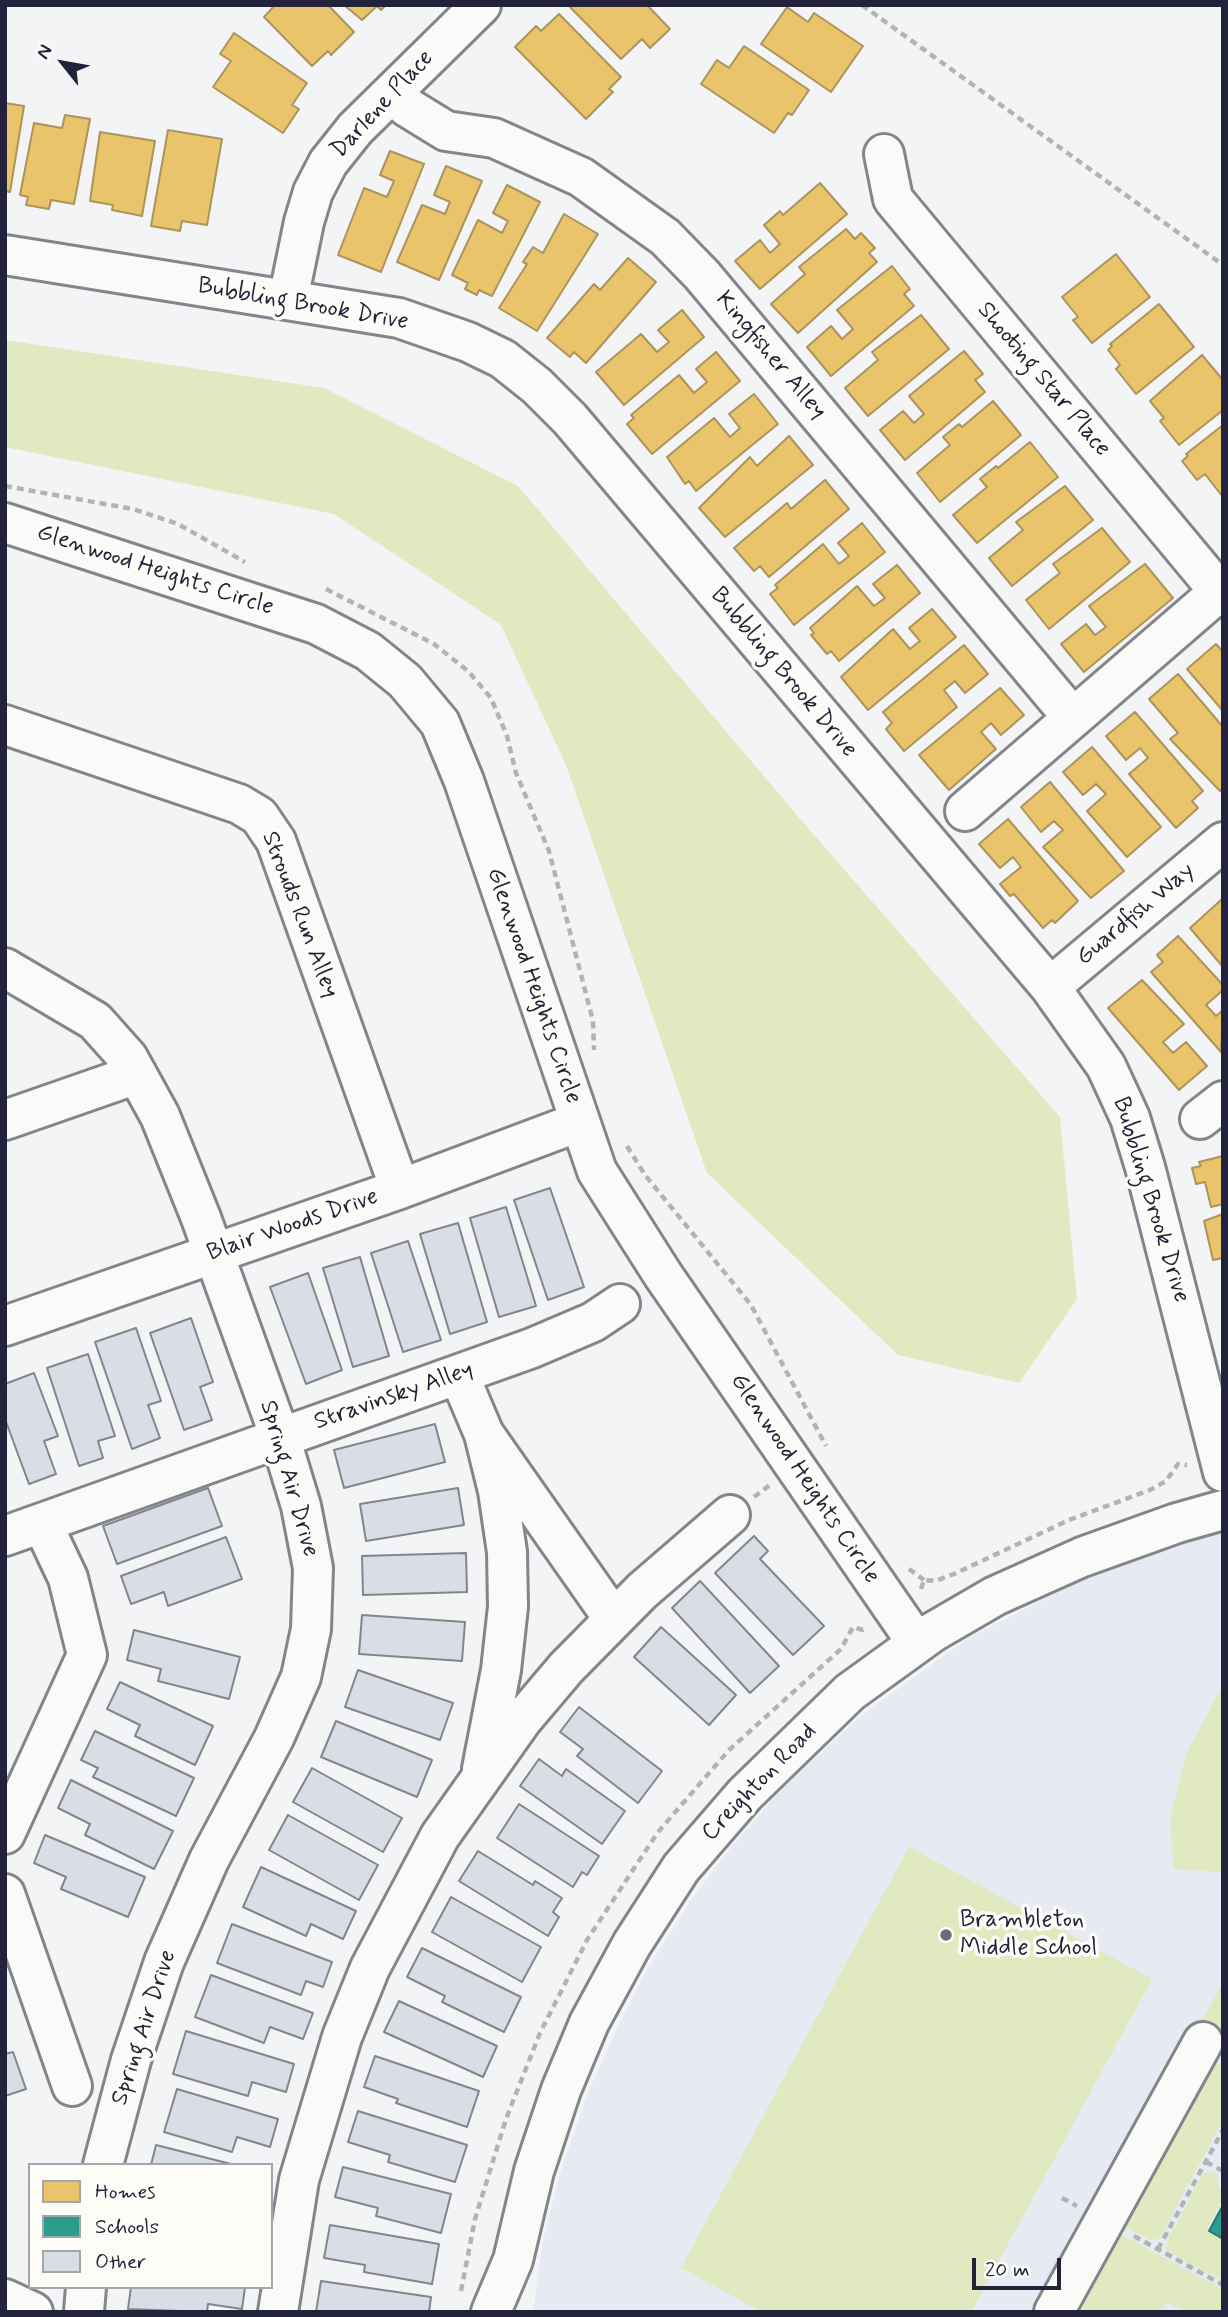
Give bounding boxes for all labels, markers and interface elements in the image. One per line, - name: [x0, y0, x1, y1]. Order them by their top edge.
- north arrow: [28, 28, 98, 98]
- text: N: [31, 40, 59, 64]
- street label: Darlene Place: [325, 45, 441, 165]
- street label: Bubbling Brook Drive: [195, 272, 411, 338]
- street label: Kingfisher Alley: [708, 286, 832, 426]
- street label: Shooting Star Place: [970, 297, 1116, 463]
- street label: Glenwood Heights Circle: [33, 519, 277, 623]
- street label: Bubbling Brook Drive: [703, 582, 863, 764]
- street label: Strouds Run Alley: [254, 828, 344, 1002]
- street label: Guardfish Way: [1071, 857, 1201, 973]
- street label: Glenwood Heights Circle: [479, 864, 587, 1108]
- street label: Bubbling Brook Drive: [1105, 1094, 1195, 1306]
- street label: Blair Woods Drive: [204, 1183, 382, 1269]
- street label: Stravinsky Alley: [311, 1356, 477, 1438]
- street label: Glenwood Heights Circle: [723, 1368, 885, 1590]
- street label: Spring Air Drive: [252, 1397, 324, 1561]
- street label: Creighton Road: [697, 1718, 823, 1848]
- place label: Brambleton Middle School: [960, 1907, 1097, 1963]
- marker: Brambleton Middle School: [938, 1927, 954, 1943]
- street label: Spring Air Drive: [106, 1947, 184, 2109]
- legend: [28, 2163, 273, 2289]
- text: Homes: [95, 2178, 155, 2206]
- text: Schools: [95, 2213, 159, 2241]
- scale bar: [976, 2244, 1065, 2288]
- text: Other: [95, 2248, 146, 2276]
- text: 20 m: [985, 2256, 1030, 2284]

